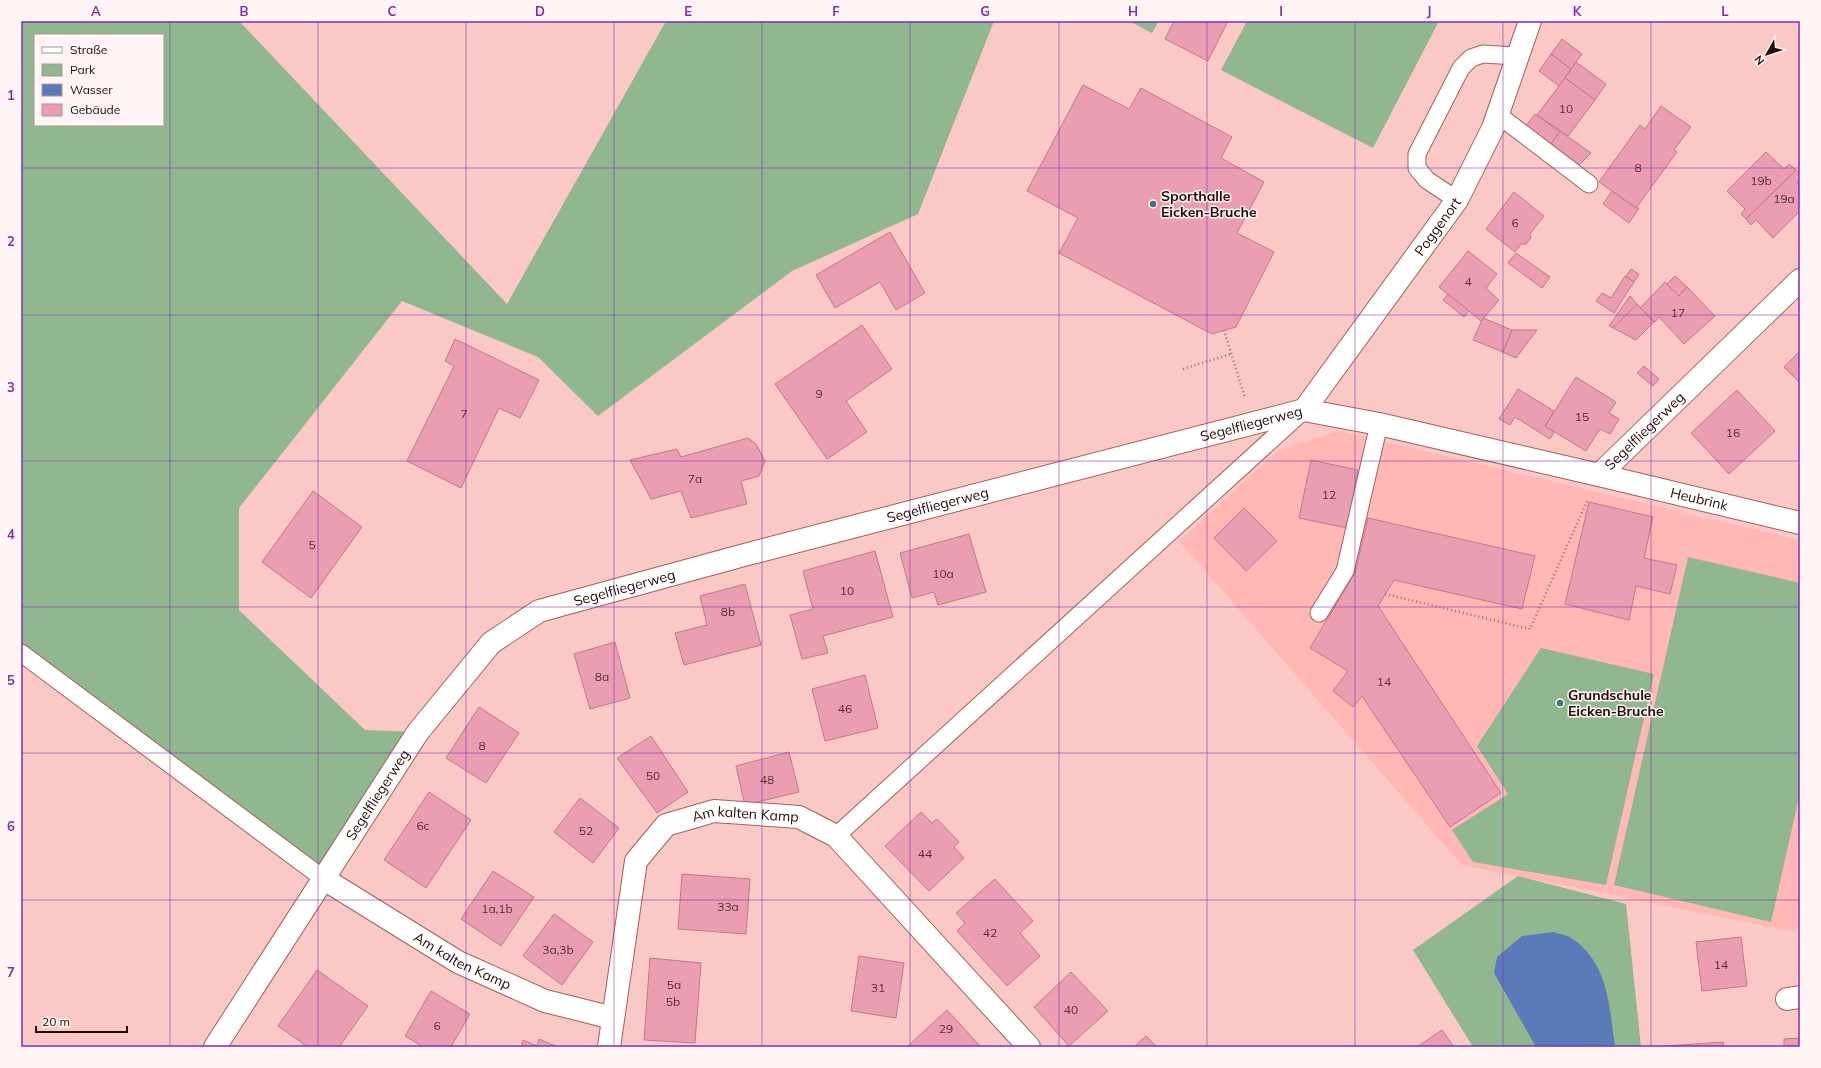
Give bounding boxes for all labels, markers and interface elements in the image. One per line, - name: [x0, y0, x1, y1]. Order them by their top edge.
- text: A: [91, 3, 101, 19]
- text: B: [240, 3, 249, 19]
- text: C: [388, 3, 397, 19]
- text: D: [535, 3, 545, 19]
- text: E: [684, 3, 692, 19]
- text: F: [832, 3, 840, 19]
- text: G: [980, 3, 990, 19]
- text: H: [1128, 3, 1138, 19]
- text: I: [1279, 3, 1283, 19]
- text: J: [1427, 3, 1431, 19]
- text: K: [1573, 3, 1583, 19]
- text: L: [1721, 3, 1729, 19]
- legend: [34, 34, 164, 126]
- north arrow: [1747, 34, 1787, 74]
- text: Straße: [70, 42, 107, 57]
- text: N: [1751, 53, 1767, 68]
- text: Park: [70, 62, 96, 77]
- text: Wasser: [70, 82, 113, 97]
- text: 1: [7, 87, 15, 103]
- house number: 10: [1559, 101, 1573, 116]
- text: Gebäude: [70, 102, 120, 117]
- house number: 8: [1634, 160, 1642, 175]
- house number: 19b: [1750, 173, 1772, 188]
- place label: Sporthalle Eicken-Bruche: [1161, 187, 1257, 221]
- house number: 19a: [1773, 191, 1795, 206]
- street label: Poggenort: [1410, 194, 1465, 259]
- marker: Sporthalle Eicken-Bruche: [1148, 199, 1158, 209]
- house number: 6: [1511, 215, 1519, 230]
- text: 2: [7, 233, 15, 249]
- house number: 4: [1464, 274, 1472, 289]
- house number: 17: [1671, 305, 1685, 320]
- text: 3: [7, 379, 15, 395]
- house number: 9: [815, 386, 823, 401]
- street label: Segelfliegerweg: [1601, 388, 1688, 474]
- street label: Segelfliegerweg: [1198, 402, 1304, 445]
- house number: 7: [460, 406, 468, 421]
- house number: 15: [1575, 409, 1589, 424]
- house number: 16: [1726, 425, 1740, 440]
- house number: 7a: [688, 471, 702, 486]
- street label: Segelfliegerweg: [885, 483, 990, 527]
- street label: Heubrink: [1669, 483, 1731, 515]
- house number: 12: [1322, 487, 1336, 502]
- text: 4: [7, 526, 15, 542]
- house number: 5: [308, 537, 316, 552]
- street label: Segelfliegerweg: [572, 565, 677, 610]
- house number: 10a: [932, 566, 954, 581]
- house number: 10: [840, 583, 854, 598]
- house number: 8b: [721, 604, 735, 619]
- house number: 8a: [595, 669, 609, 684]
- text: 5: [7, 672, 15, 688]
- house number: 14: [1377, 674, 1391, 689]
- place label: Grundschule Eicken-Bruche: [1568, 686, 1664, 720]
- marker: Grundschule Eicken-Bruche: [1555, 698, 1565, 708]
- house number: 46: [838, 701, 852, 716]
- house number: 8: [478, 738, 486, 753]
- street label: Segelfliegerweg: [342, 746, 413, 844]
- house number: 50: [646, 768, 660, 783]
- house number: 48: [760, 772, 774, 787]
- street label: Am kalten Kamp: [690, 802, 799, 826]
- text: 6: [7, 818, 15, 834]
- house number: 6c: [416, 818, 430, 833]
- house number: 52: [579, 823, 593, 838]
- house number: 44: [918, 846, 932, 861]
- house number: 33a: [717, 899, 739, 914]
- house number: 1a,1b: [481, 901, 513, 916]
- house number: 42: [983, 925, 997, 940]
- street label: Am kalten Kamp: [410, 928, 514, 994]
- house number: 3a,3b: [542, 942, 574, 957]
- house number: 14: [1714, 957, 1728, 972]
- text: 7: [7, 964, 15, 980]
- house number: 5a: [667, 977, 681, 992]
- house number: 31: [871, 980, 885, 995]
- house number: 5b: [666, 994, 680, 1009]
- house number: 40: [1064, 1002, 1078, 1017]
- scale bar: [36, 1008, 127, 1034]
- text: 20 m: [42, 1014, 70, 1029]
- house number: 6: [433, 1018, 441, 1033]
- house number: 29: [939, 1021, 953, 1036]

